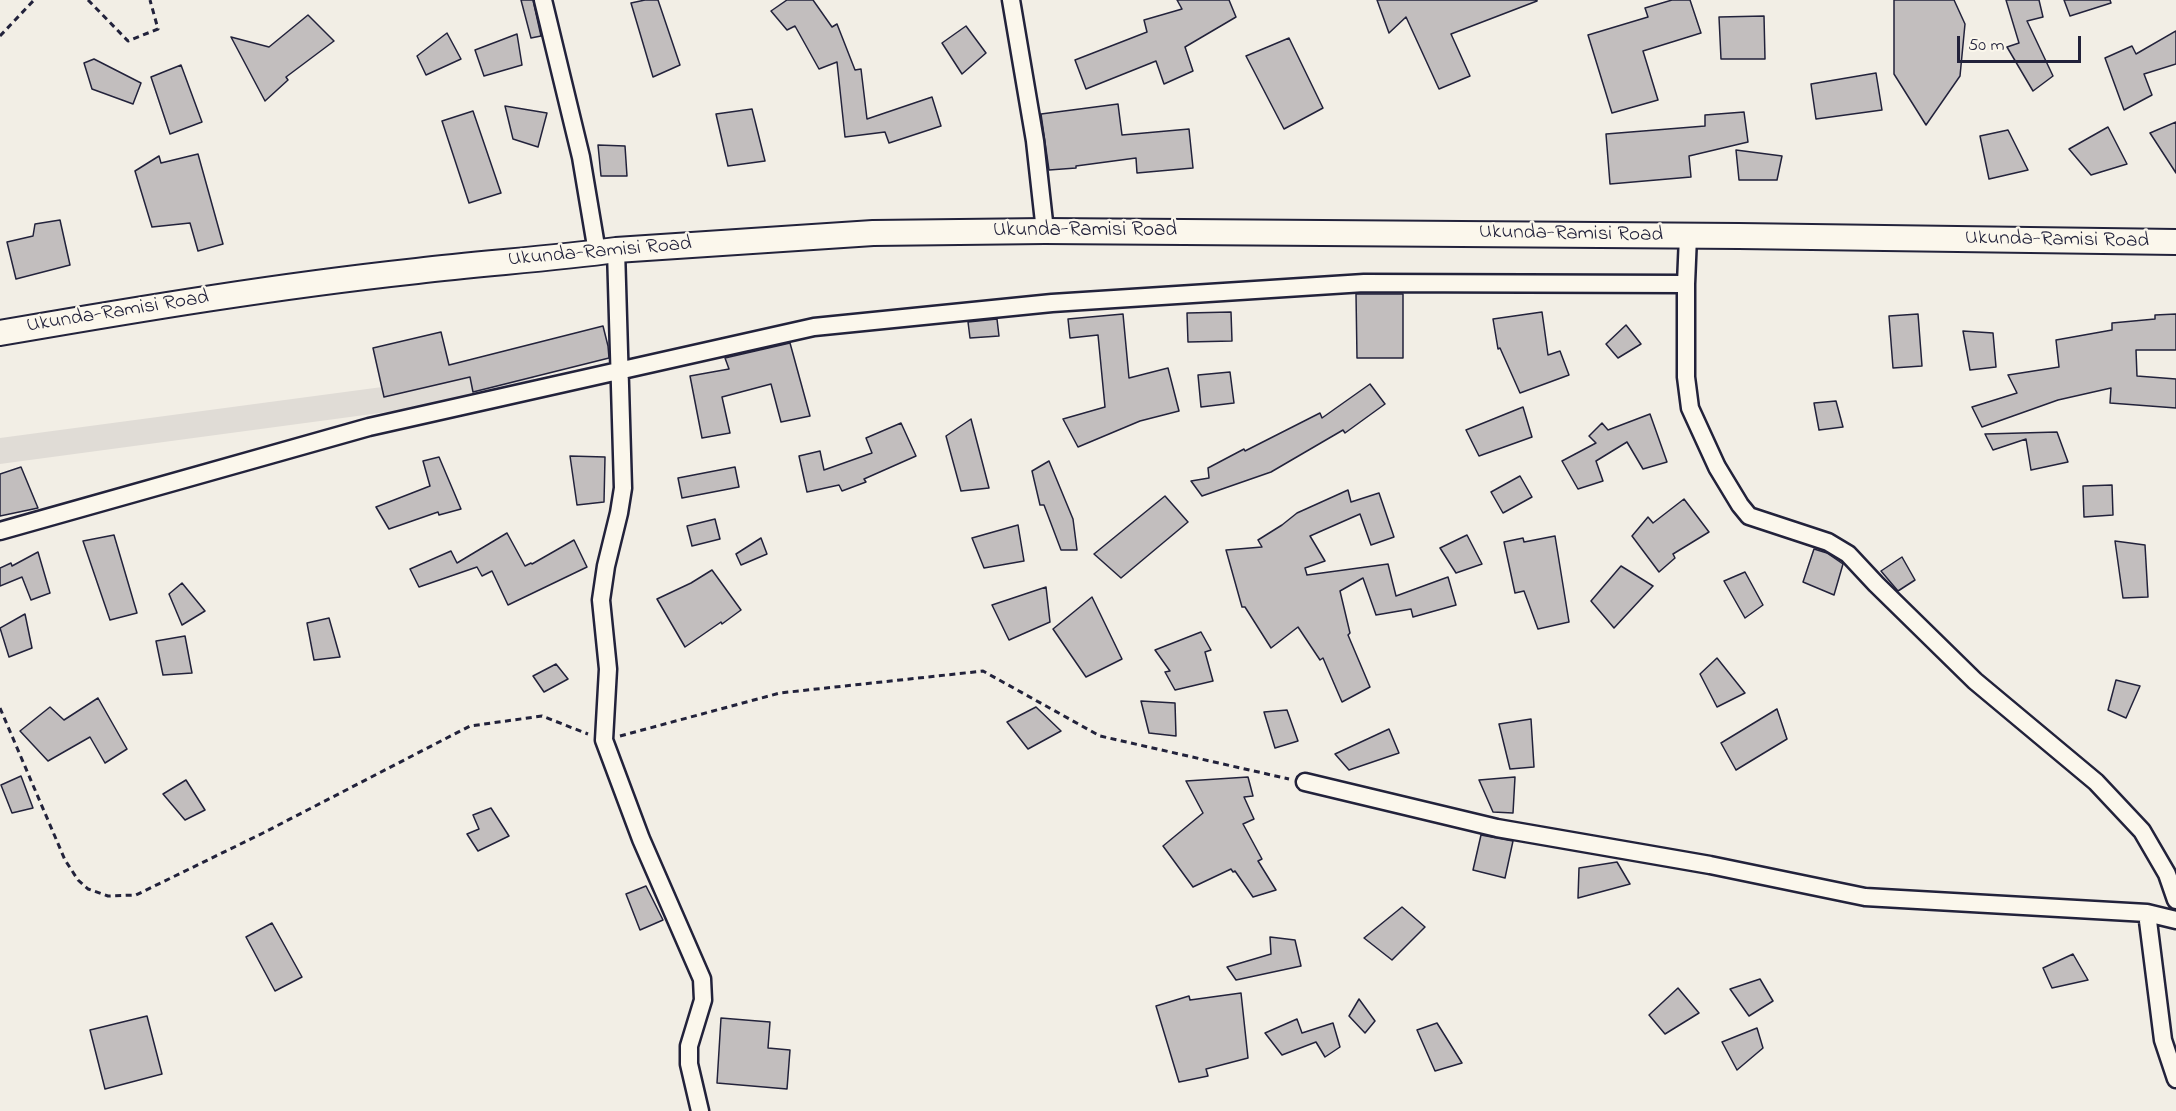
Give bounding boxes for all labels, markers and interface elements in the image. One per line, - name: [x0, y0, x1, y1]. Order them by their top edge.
- scale bar: [1960, 24, 2084, 62]
- text: 50 m: [1968, 33, 2005, 59]
- street label: Ukunda-Ramisi Road: [993, 219, 1177, 245]
- street label: Ukunda-Ramisi Road: [1479, 221, 1663, 249]
- street label: Ukunda-Ramisi Road: [1965, 227, 2149, 255]
- street label: Ukunda-Ramisi Road: [507, 232, 693, 274]
- street label: Ukunda-Ramisi Road: [25, 286, 211, 340]

